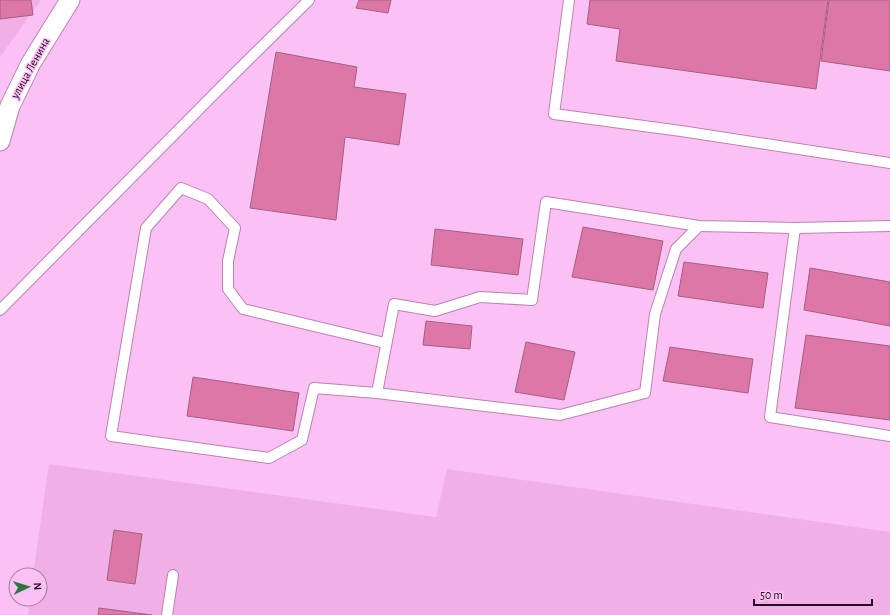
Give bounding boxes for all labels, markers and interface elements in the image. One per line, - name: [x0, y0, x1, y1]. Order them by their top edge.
- street label: улица Ленина: [8, 35, 53, 102]
- north arrow: [8, 567, 48, 607]
- scale bar: [754, 581, 872, 607]
- text: N: [32, 582, 43, 591]
- text: 50 m: [760, 589, 783, 601]

